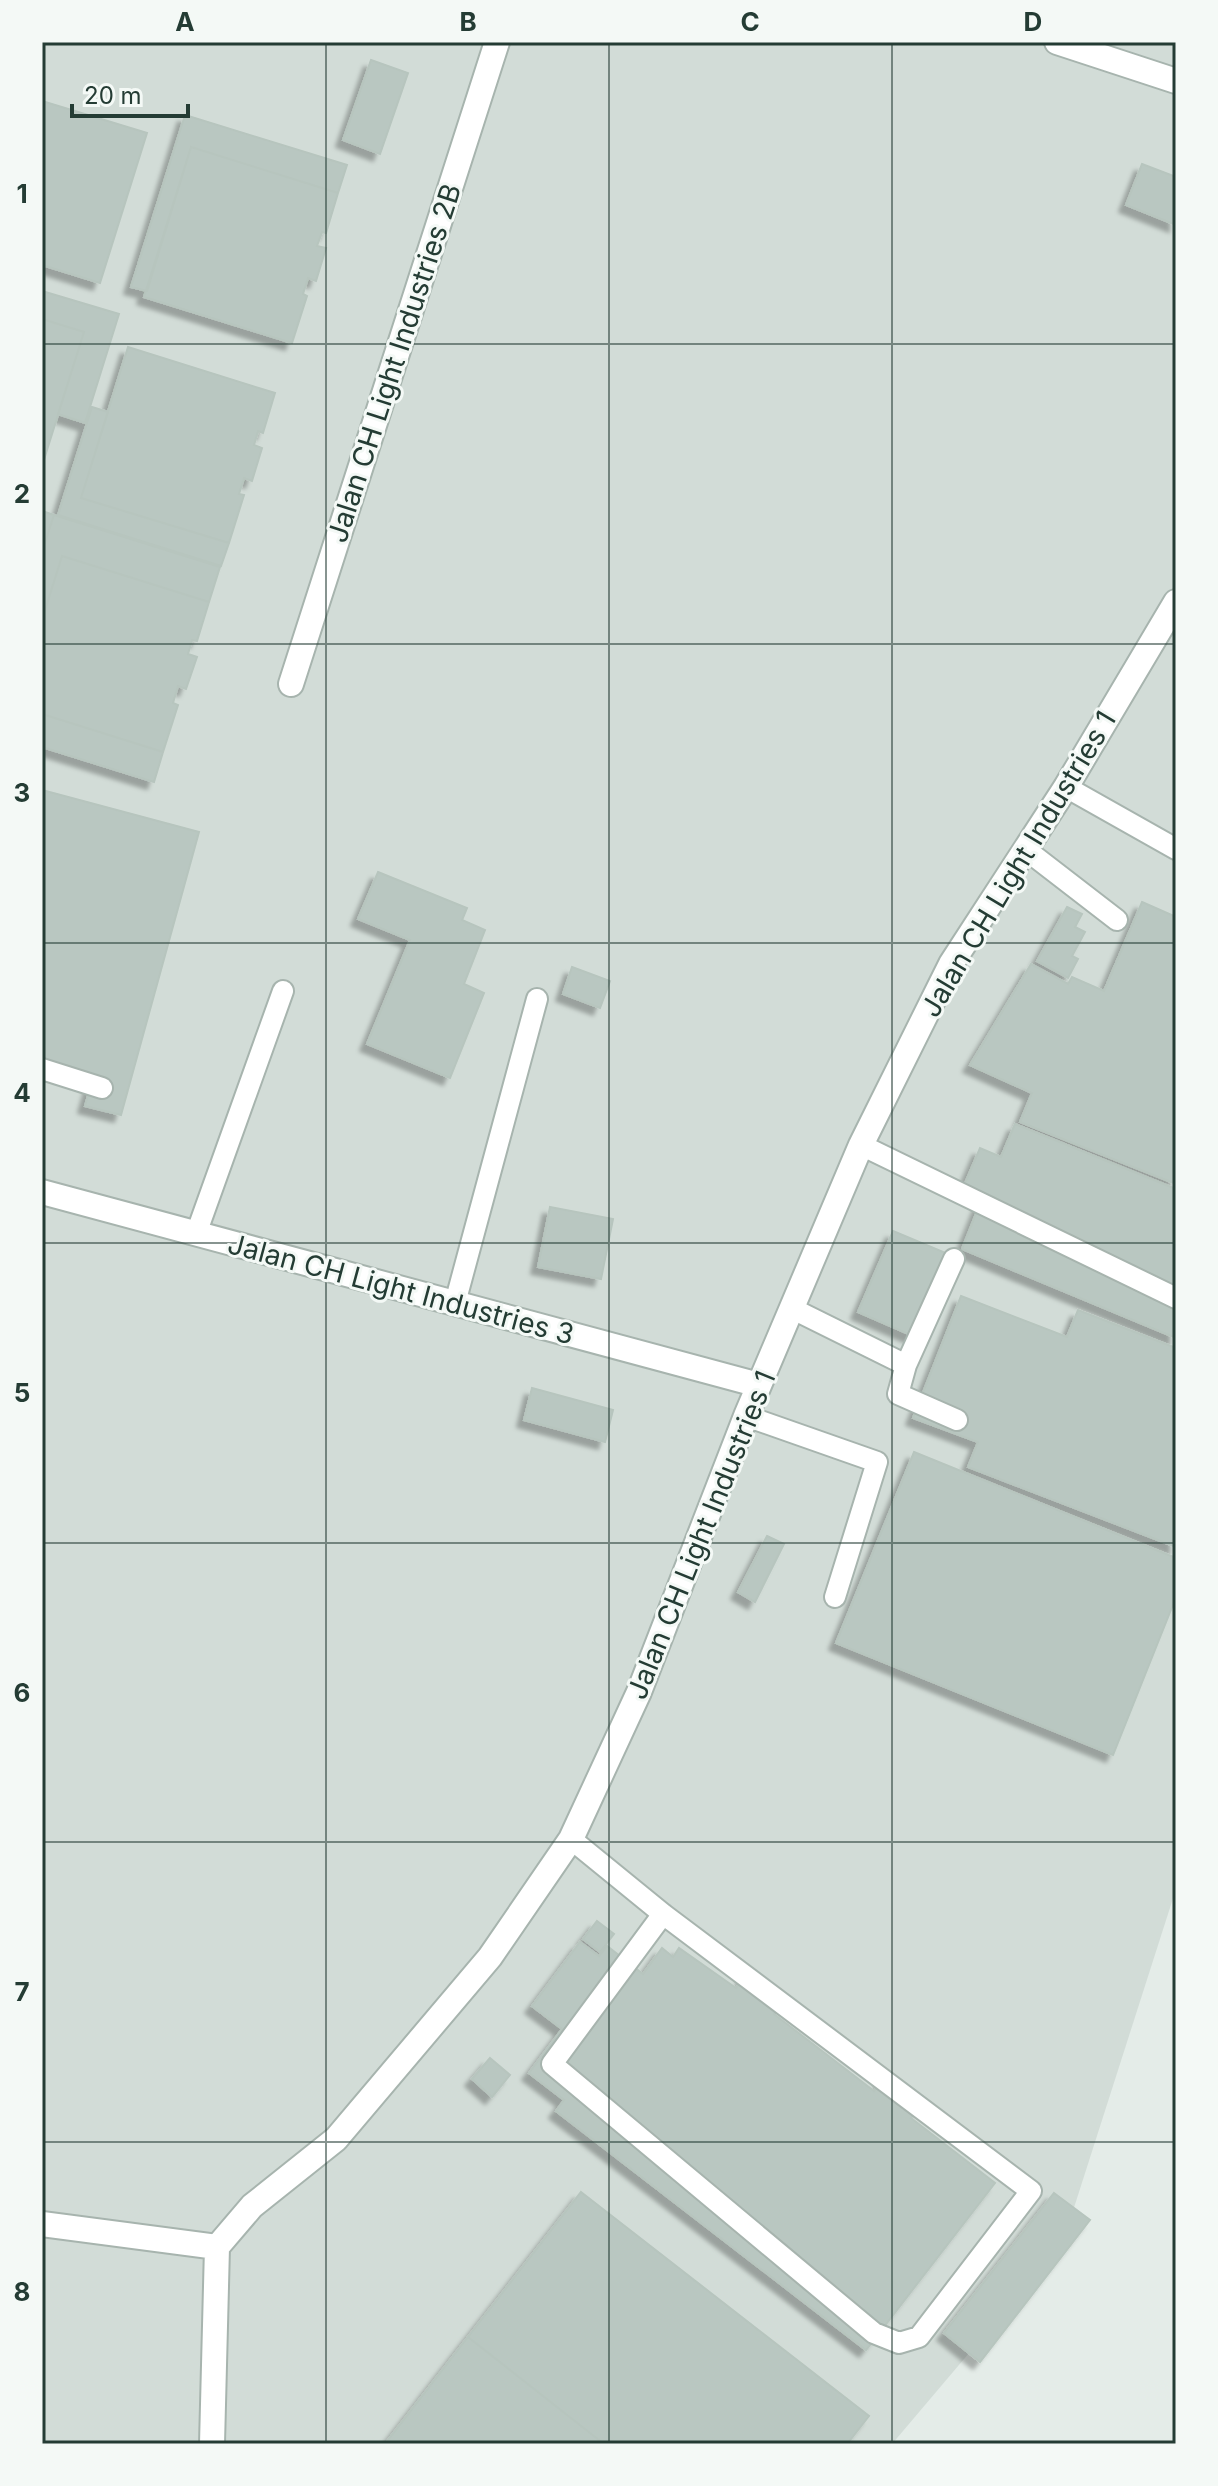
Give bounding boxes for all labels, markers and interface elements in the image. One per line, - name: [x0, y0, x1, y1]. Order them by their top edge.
- text: A: [175, 6, 195, 37]
- text: B: [459, 6, 477, 37]
- text: C: [740, 6, 760, 37]
- text: D: [1024, 6, 1042, 37]
- scale bar: [72, 68, 188, 118]
- text: 20 m: [84, 81, 142, 110]
- text: 1: [16, 178, 28, 209]
- street label: Jalan CH Light Industries 2B: [320, 179, 468, 547]
- text: 2: [14, 478, 30, 509]
- street label: Jalan CH Light Industries 1: [913, 705, 1123, 1023]
- text: 3: [14, 777, 30, 808]
- text: 4: [13, 1077, 31, 1108]
- street label: Jalan CH Light Industries 3: [224, 1226, 578, 1352]
- street label: Jalan CH Light Industries 1: [619, 1366, 783, 1704]
- text: 5: [14, 1377, 30, 1408]
- text: 6: [14, 1677, 30, 1708]
- text: 7: [14, 1976, 30, 2007]
- text: 8: [14, 2276, 30, 2307]

